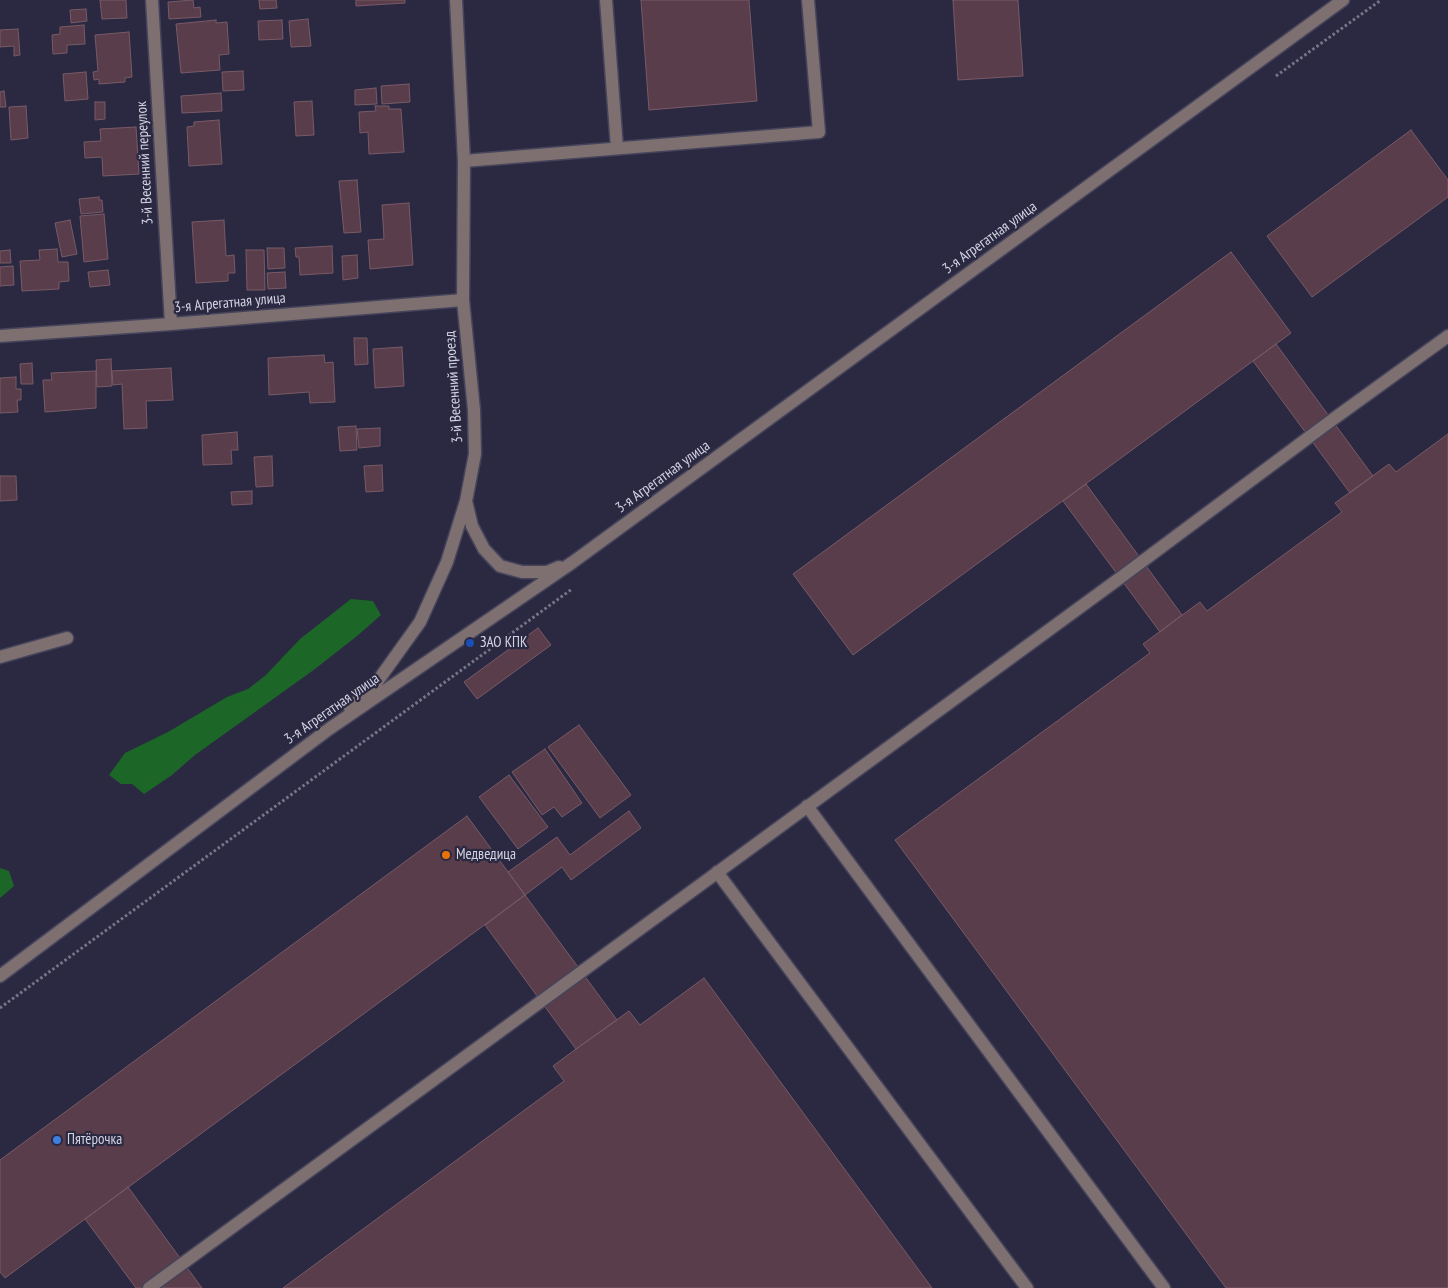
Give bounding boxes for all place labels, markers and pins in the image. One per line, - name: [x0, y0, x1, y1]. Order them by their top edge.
- place label: ЗАО КПК: [480, 634, 527, 652]
- marker: ЗАО КПК: [464, 637, 476, 649]
- place label: Медведица: [456, 846, 516, 864]
- marker: Медведица: [440, 849, 452, 861]
- place label: Пятёрочка: [67, 1131, 122, 1149]
- marker: Пятёрочка: [51, 1134, 63, 1146]

